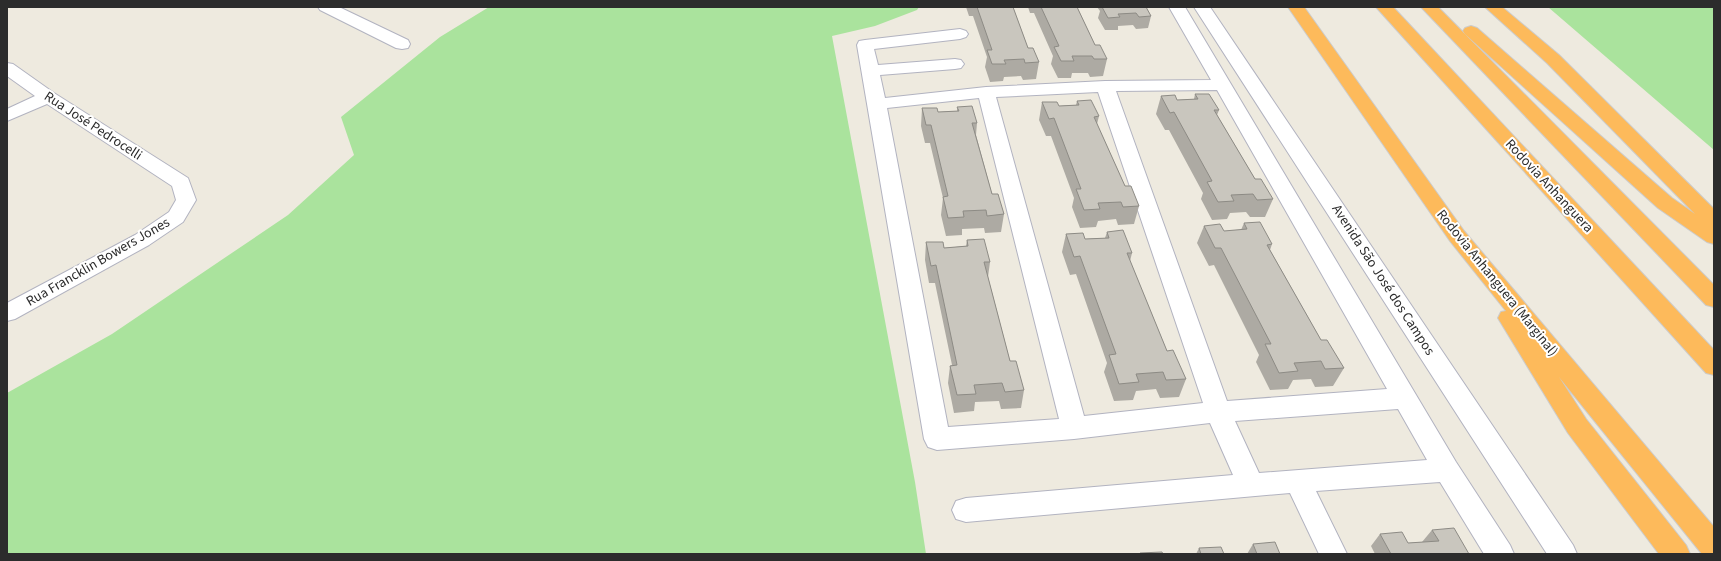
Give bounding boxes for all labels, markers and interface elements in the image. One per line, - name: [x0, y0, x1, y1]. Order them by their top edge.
- street label: Rua José Pedrocelli: [40, 87, 146, 165]
- street label: Rodovia Anhanguera: [1500, 135, 1598, 237]
- street label: Avenida São José dos Campos: [1327, 201, 1439, 359]
- street label: Rodovia Anhanguera (Marginal): [1432, 205, 1562, 361]
- street label: Rua Francklin Bowers Jones: [22, 213, 174, 311]

